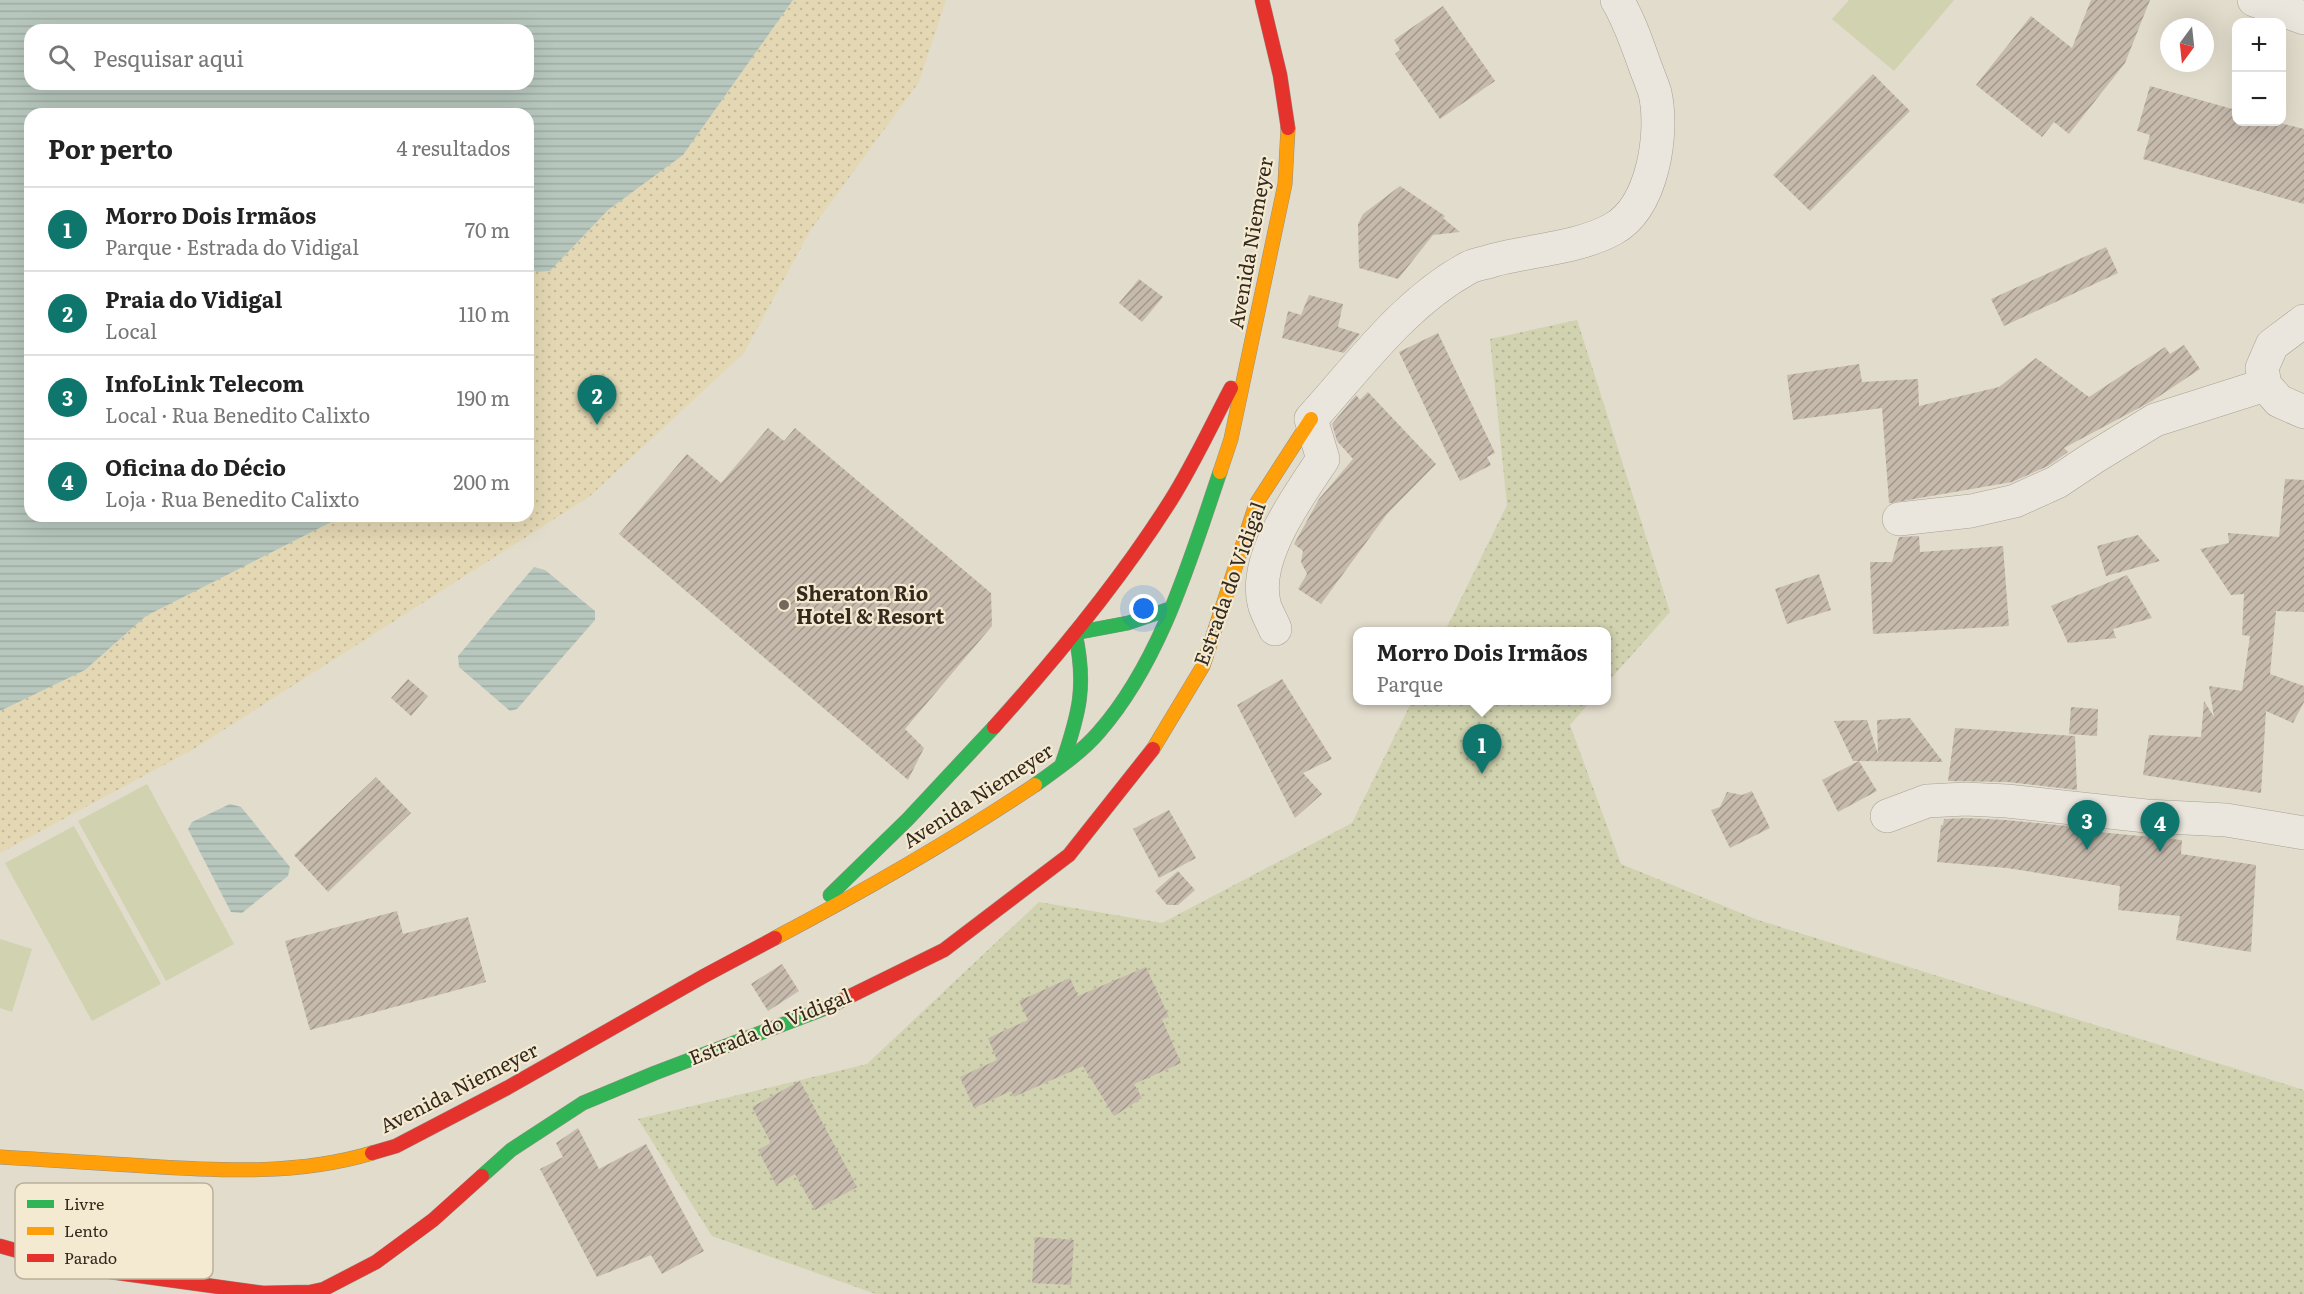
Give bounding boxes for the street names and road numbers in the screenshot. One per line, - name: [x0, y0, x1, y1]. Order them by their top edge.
- street label: Avenida Niemeyer: [1219, 154, 1279, 331]
- street label: Estrada do Vidigal: [1185, 497, 1272, 670]
- street label: Avenida Niemeyer: [896, 734, 1059, 854]
- street label: Estrada do Vidigal: [684, 979, 855, 1071]
- street label: Avenida Niemeyer: [374, 1033, 543, 1139]

